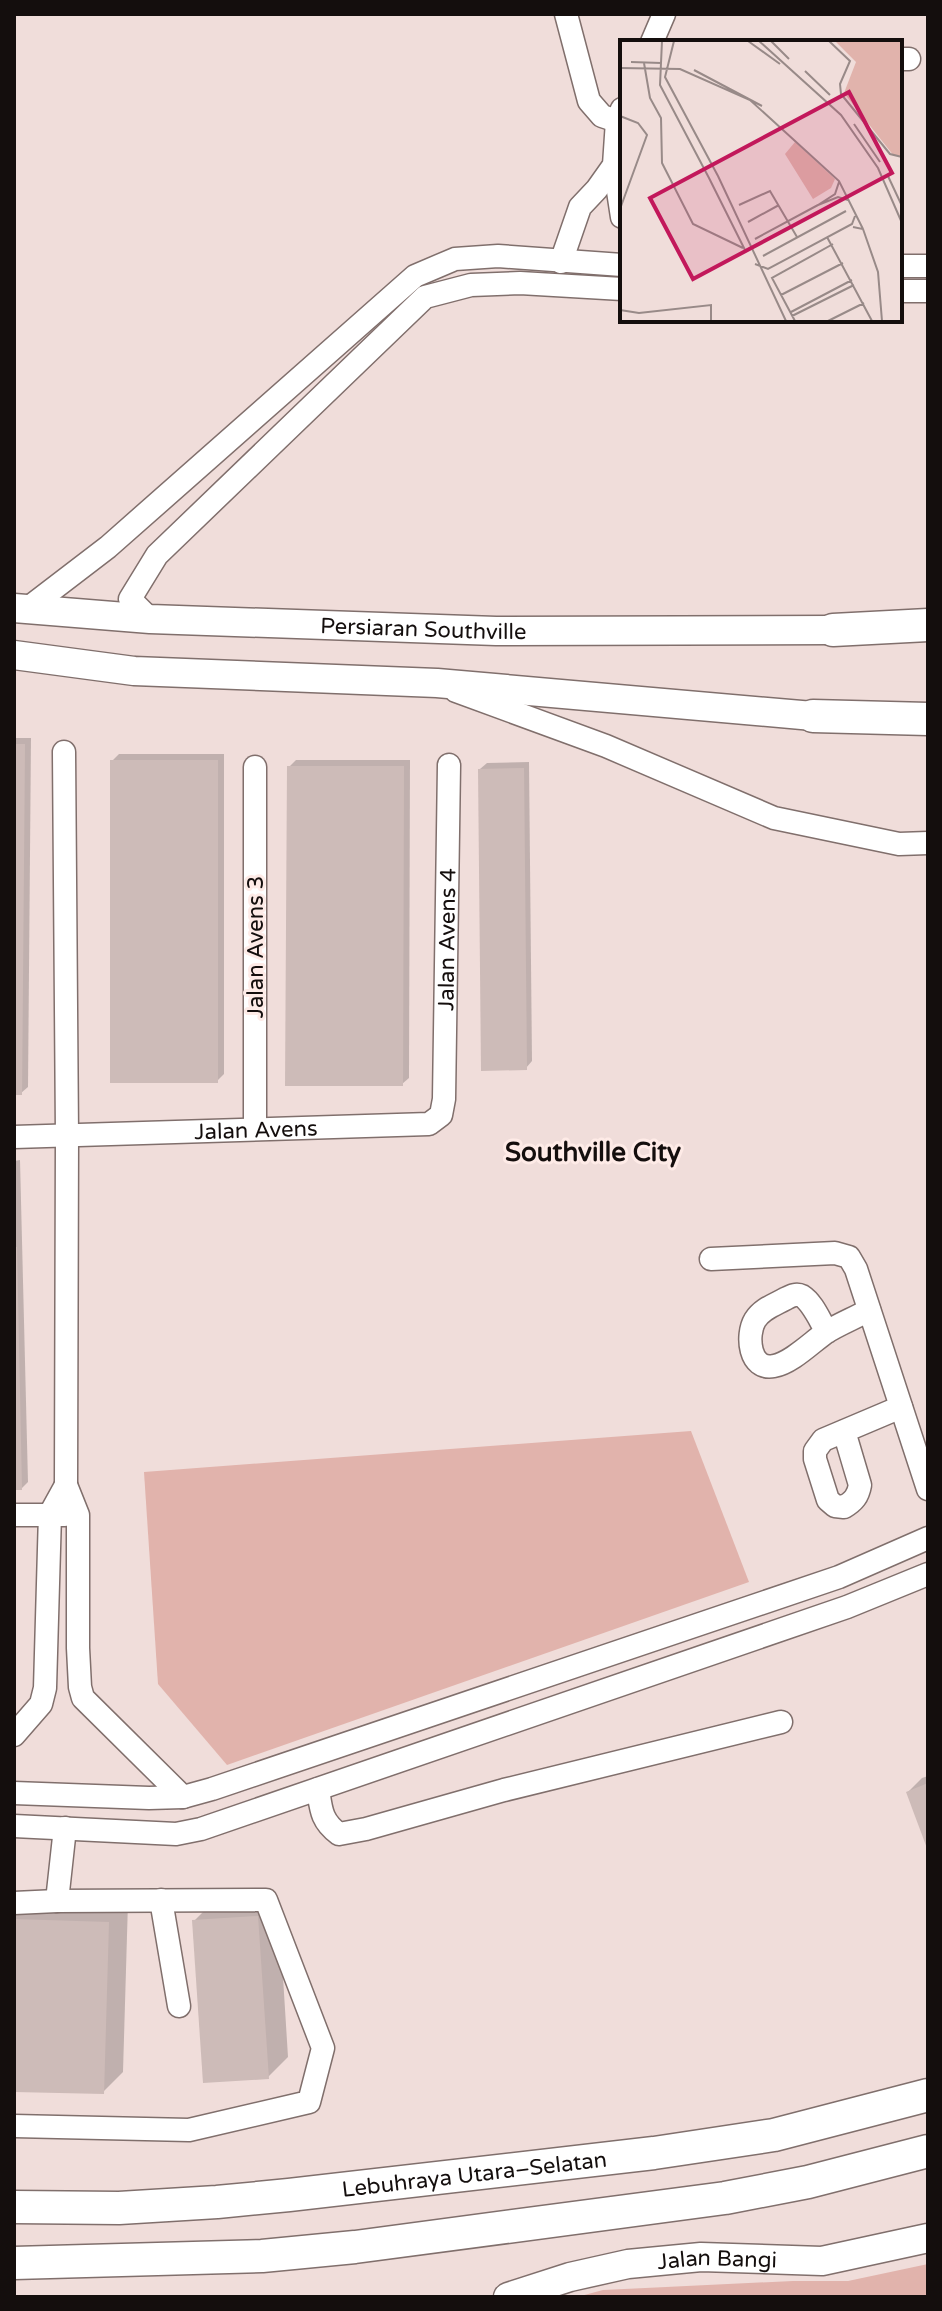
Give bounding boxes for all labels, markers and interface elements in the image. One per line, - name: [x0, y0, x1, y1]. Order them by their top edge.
- inset map: [620, 40, 902, 322]
- street label: Persiaran Southville: [320, 613, 527, 645]
- street label: Jalan Avens 4: [433, 868, 461, 1011]
- street label: Jalan Avens 3: [243, 876, 269, 1018]
- street label: Jalan Avens: [194, 1116, 318, 1145]
- district label: Southville City: [505, 1137, 681, 1168]
- street label: Lebuhraya Utara–Selatan: [340, 2147, 608, 2203]
- street label: Jalan Bangi: [656, 2245, 777, 2275]

